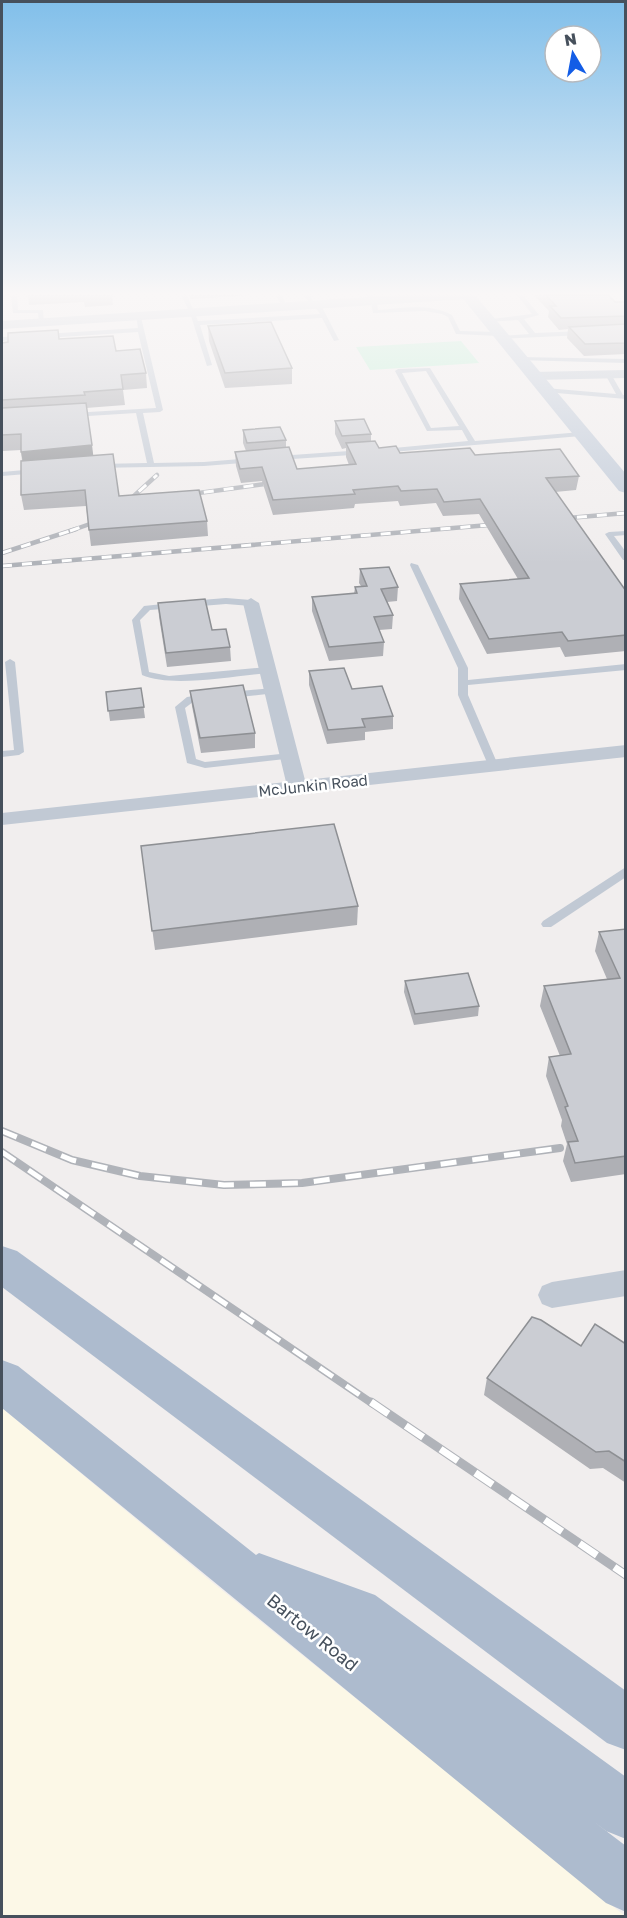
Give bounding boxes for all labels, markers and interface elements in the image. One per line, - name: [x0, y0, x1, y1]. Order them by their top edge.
- north arrow: [543, 24, 603, 84]
- text: N: [563, 28, 578, 50]
- street label: McJunkin Road: [257, 770, 369, 800]
- street label: Bartow Road: [263, 1589, 363, 1675]

